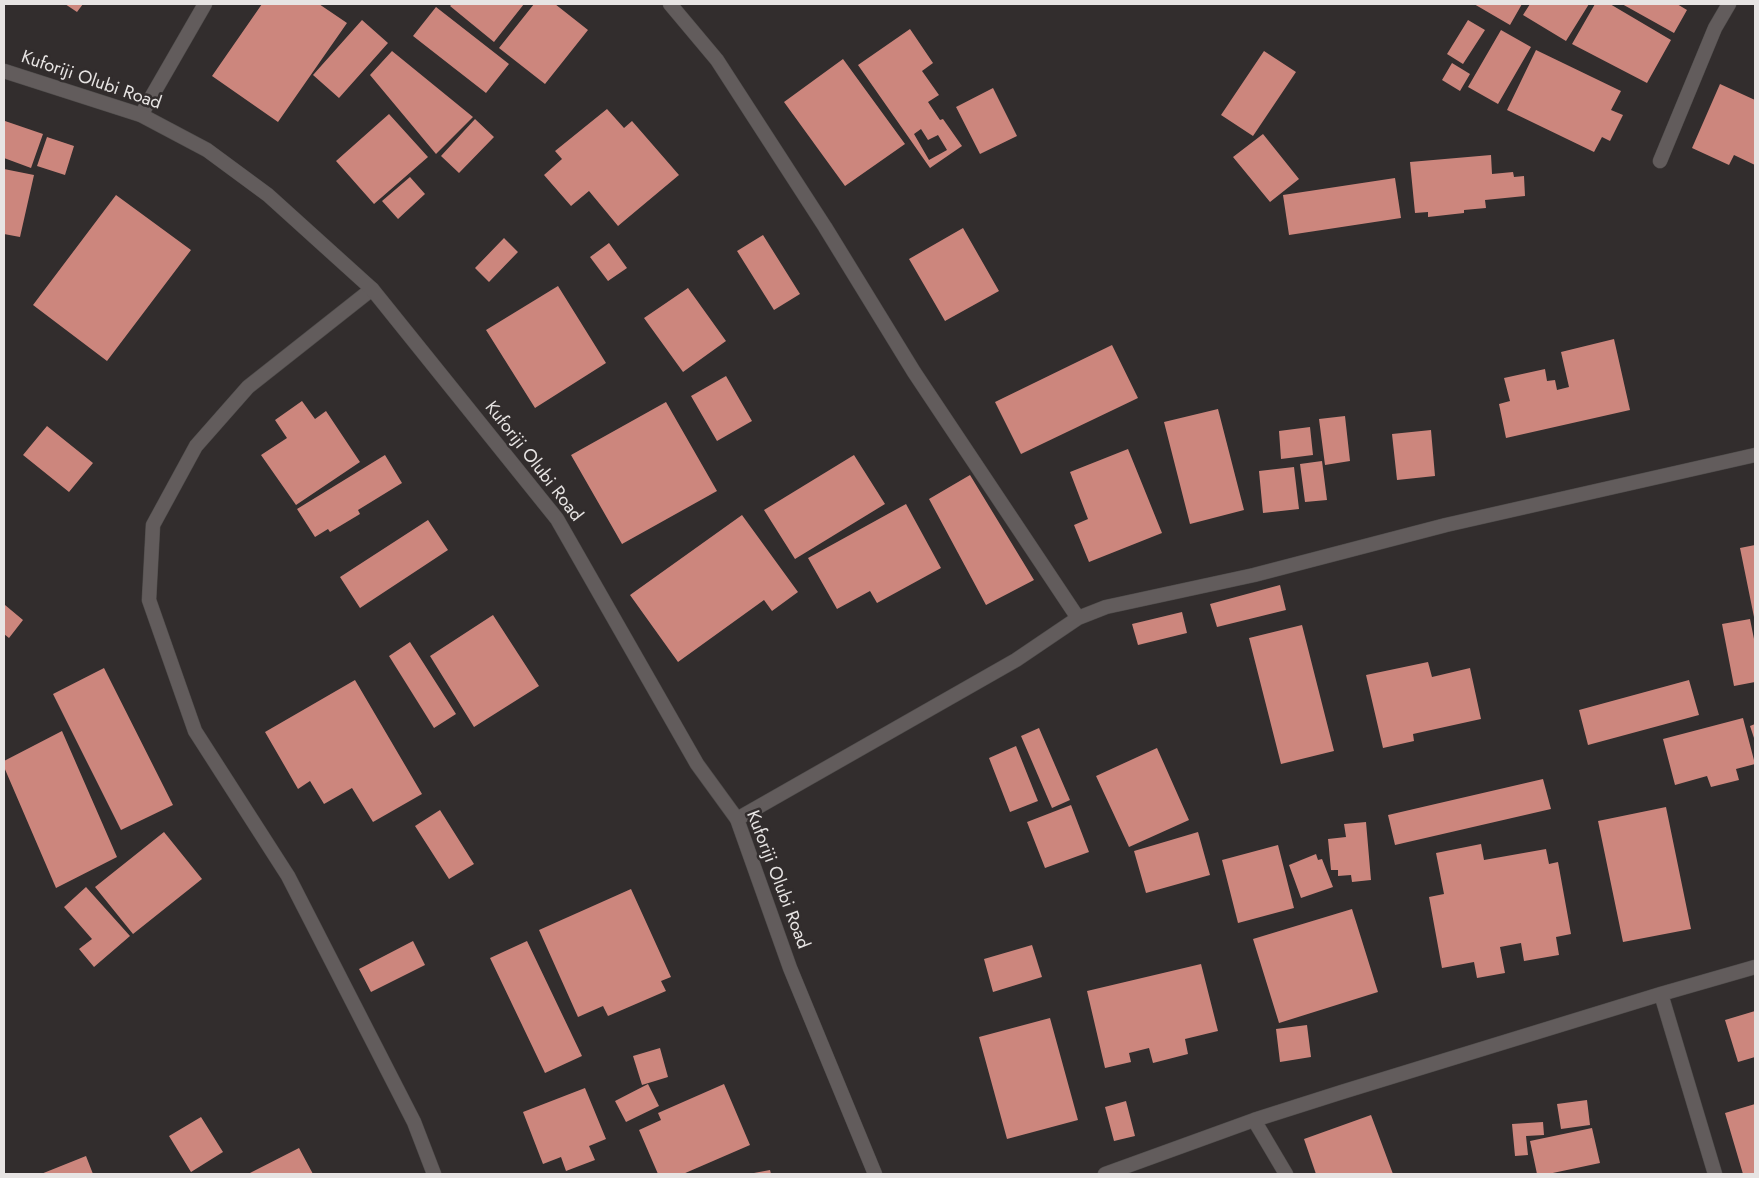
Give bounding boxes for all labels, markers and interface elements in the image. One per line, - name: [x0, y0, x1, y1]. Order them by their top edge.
- street label: Kuforiji Olubi Road: [18, 47, 164, 115]
- street label: Kuforiji Olubi Road: [479, 398, 587, 526]
- street label: Kuforiji Olubi Road: [741, 808, 813, 952]

